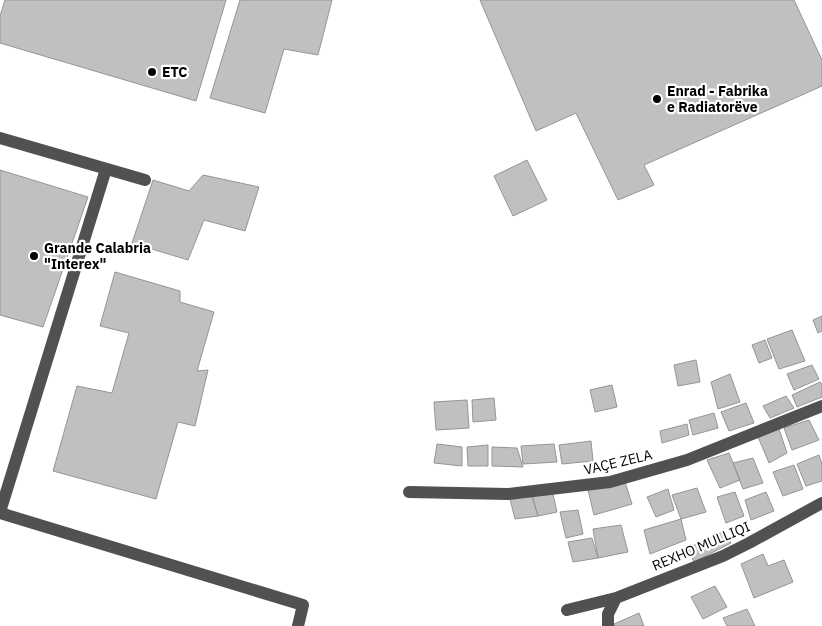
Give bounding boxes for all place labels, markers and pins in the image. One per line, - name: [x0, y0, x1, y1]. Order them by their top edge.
- place label: ETC: [162, 63, 187, 81]
- marker: ETC: [146, 66, 158, 78]
- place label: Enrad - Fabrika e Radiatorëve: [667, 82, 768, 116]
- marker: Enrad - Fabrika e Radiatorëve: [651, 93, 663, 105]
- place label: Grande Calabria "Interex": [44, 239, 151, 273]
- marker: Grande Calabria "Interex": [28, 250, 40, 262]

